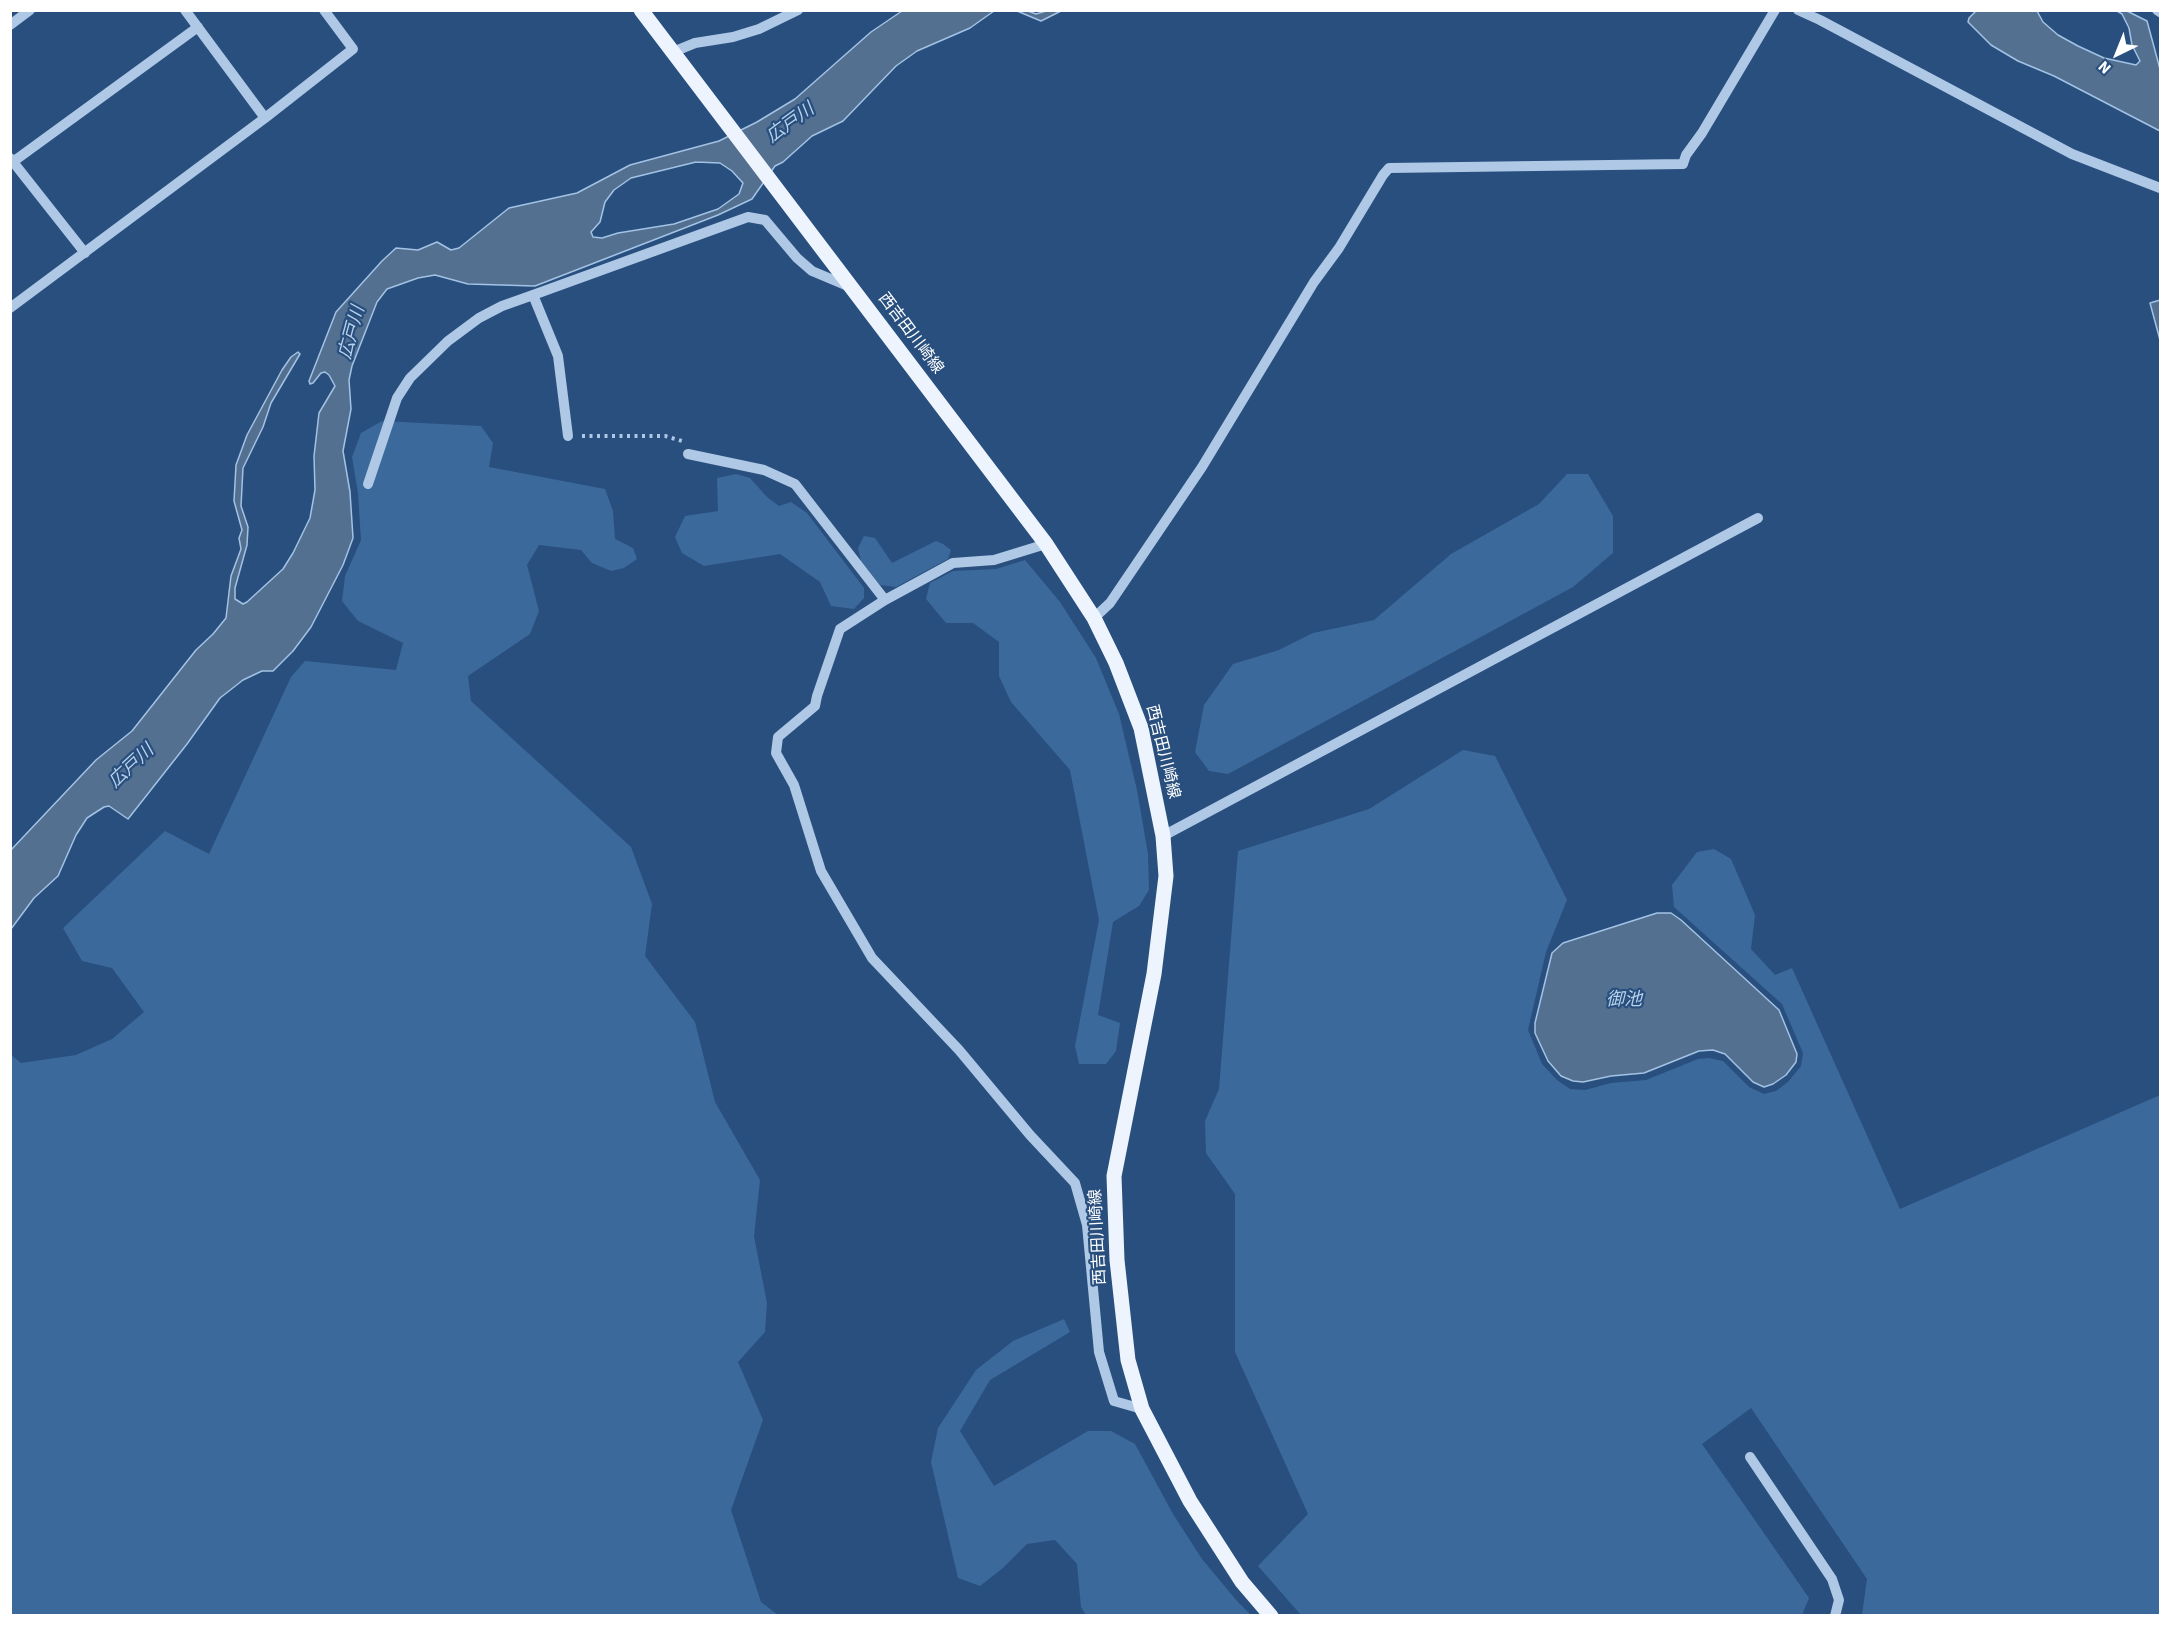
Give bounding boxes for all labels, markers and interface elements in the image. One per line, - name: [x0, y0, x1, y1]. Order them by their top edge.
- north arrow: [2087, 24, 2147, 84]
- text: N: [2093, 55, 2116, 79]
- water label: 広戸川: [763, 99, 819, 149]
- street label: 西吉田川崎線: [873, 290, 947, 378]
- water label: 広戸川: [336, 304, 370, 362]
- street label: 西吉田川崎線: [1141, 703, 1183, 801]
- water label: 広戸川: [105, 741, 159, 793]
- water label: 御池: [1606, 990, 1642, 1012]
- street label: 西吉田川崎線: [1087, 1189, 1111, 1285]

